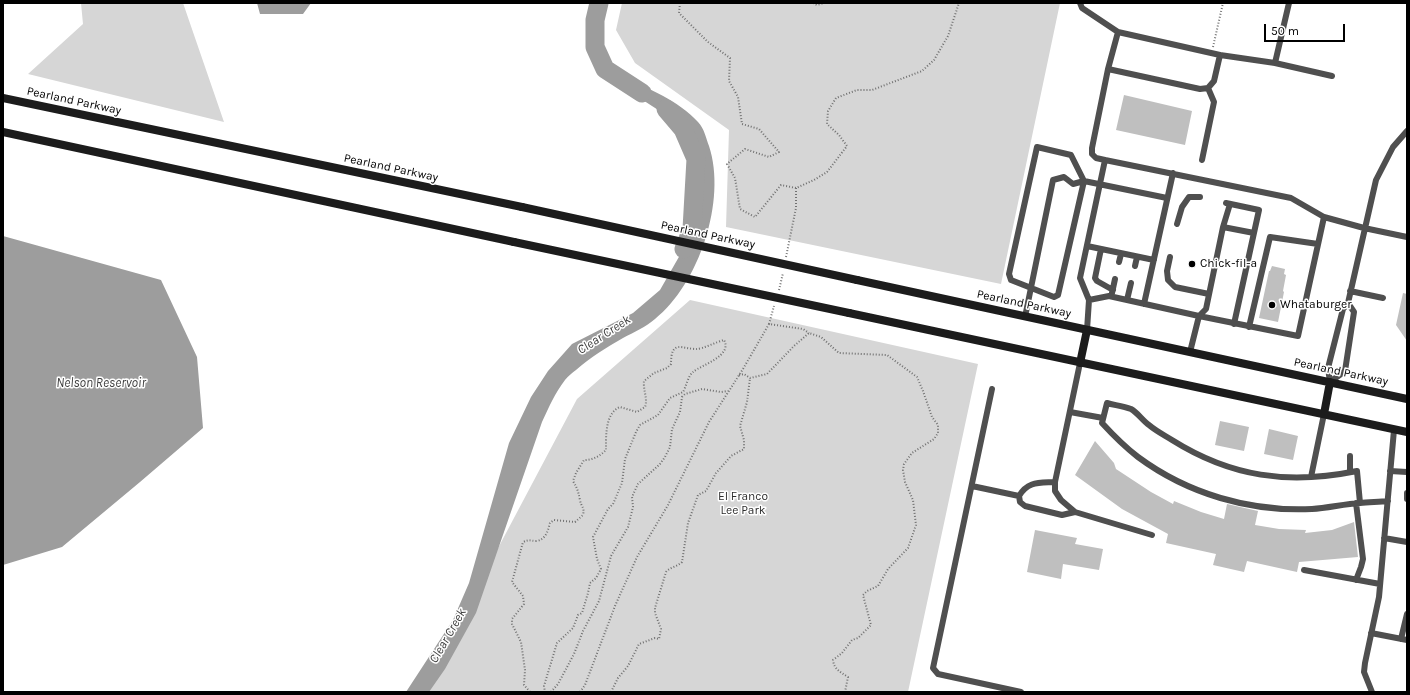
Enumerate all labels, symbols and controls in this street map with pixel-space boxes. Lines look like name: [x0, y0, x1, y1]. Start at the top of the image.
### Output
scale bar: [1266, 16, 1347, 42]
text: 50 m: [1271, 24, 1299, 38]
street label: Pearland Parkway: [25, 84, 123, 118]
street label: Pearland Parkway: [342, 151, 440, 185]
street label: Pearland Parkway: [659, 218, 757, 252]
place label: Chick-fil-a: [1200, 257, 1257, 271]
marker: Chick-fil-a: [1187, 259, 1197, 269]
street label: Pearland Parkway: [975, 287, 1073, 321]
place label: Whataburger: [1280, 298, 1351, 312]
marker: Whataburger: [1267, 300, 1277, 310]
water label: Clear Creek: [574, 312, 634, 358]
street label: Pearland Parkway: [1292, 355, 1390, 389]
water label: Nelson Reservoir: [56, 375, 146, 391]
park label: El Franco Lee Park: [718, 490, 768, 518]
water label: Clear Creek: [426, 606, 470, 666]

